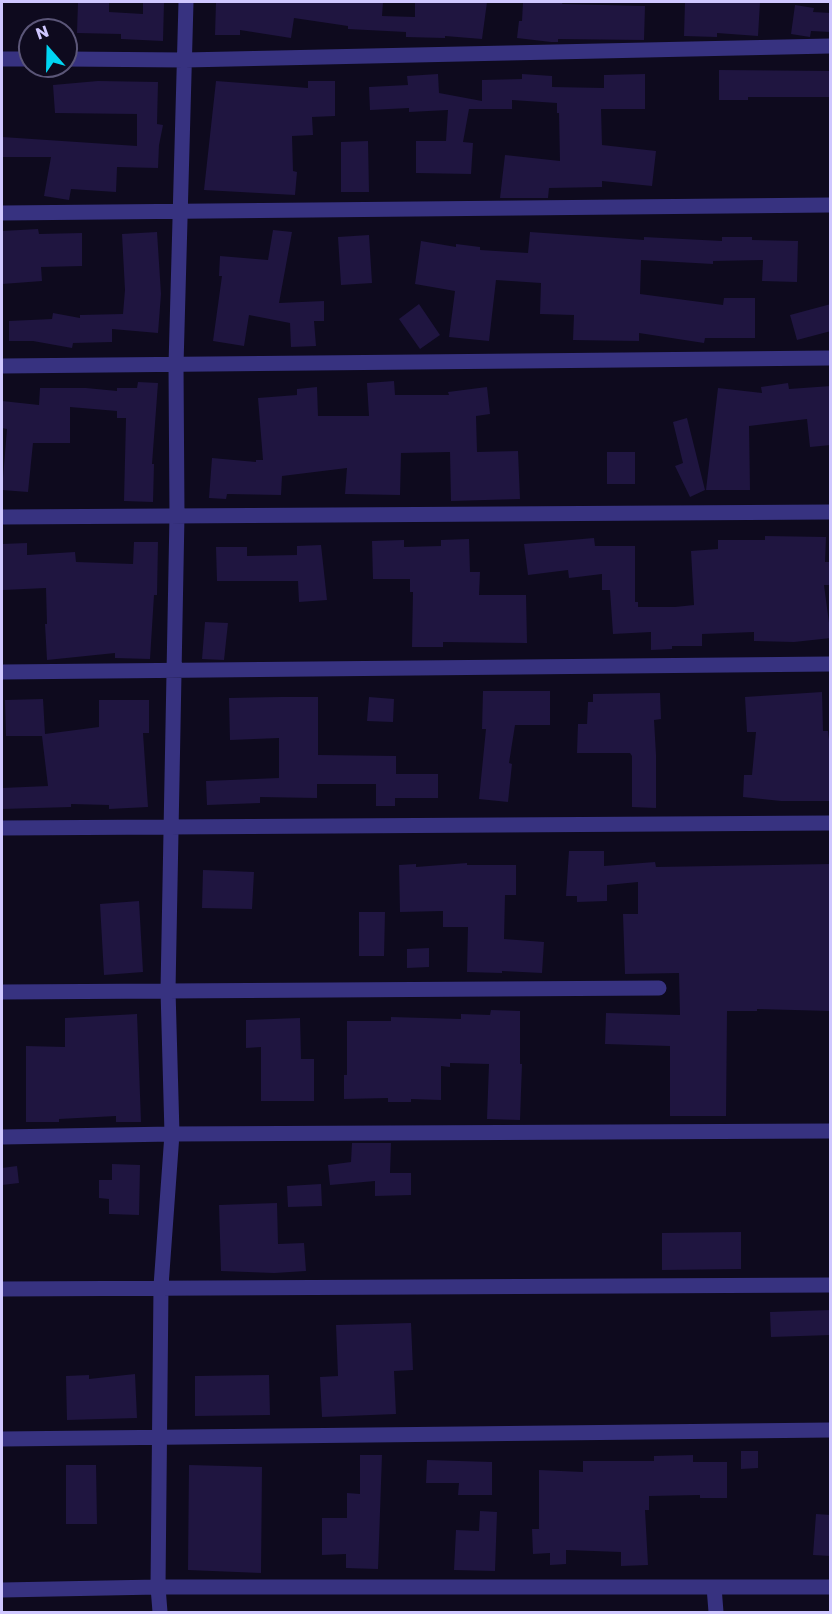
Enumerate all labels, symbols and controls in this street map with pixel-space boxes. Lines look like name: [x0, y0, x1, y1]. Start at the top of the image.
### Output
north arrow: [18, 18, 78, 78]
text: N: [33, 20, 52, 45]

